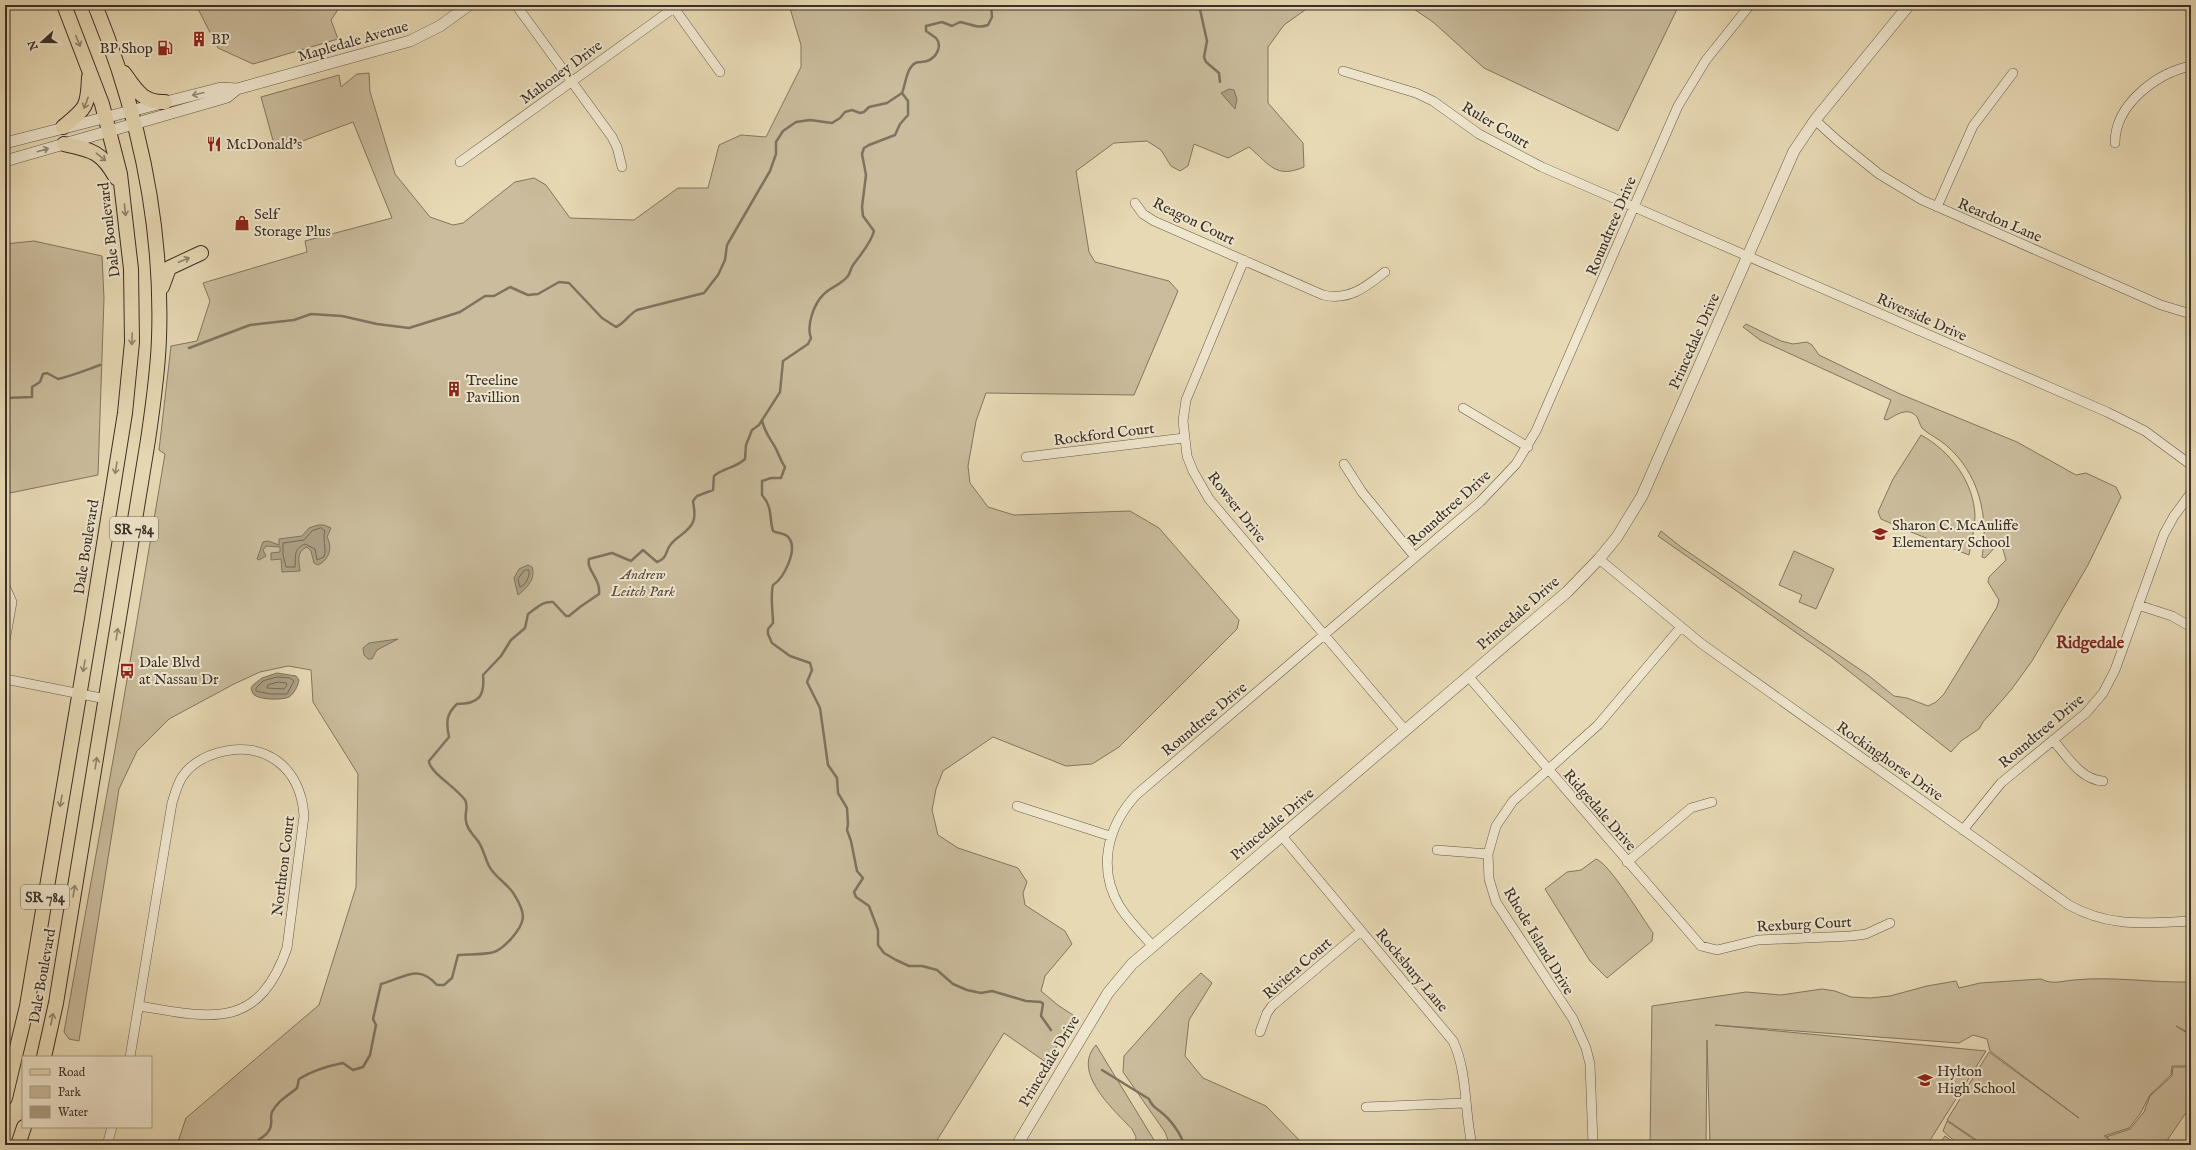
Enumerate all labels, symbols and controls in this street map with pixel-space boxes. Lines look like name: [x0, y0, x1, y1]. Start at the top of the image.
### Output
street label: Mapledale Avenue: [296, 17, 411, 66]
north arrow: [22, 22, 62, 62]
building icon: BP: [190, 30, 208, 48]
place label: BP: [211, 30, 230, 49]
one-way arrow: [75, 35, 83, 47]
street label: Mahoney Drive: [516, 36, 606, 109]
text: N: [25, 38, 42, 53]
place label: BP Shop: [99, 39, 153, 58]
fuel station icon: BP Shop: [156, 39, 174, 57]
one-way arrow: [192, 90, 205, 98]
one-way arrow: [81, 96, 89, 108]
street label: Ruler Court: [1458, 98, 1533, 153]
restaurant icon: McDonald's: [205, 135, 223, 153]
place label: McDonald's: [226, 135, 302, 154]
one-way arrow: [36, 146, 49, 154]
one-way arrow: [95, 152, 106, 161]
street label: Roundtree Drive: [1582, 174, 1641, 279]
street label: Dale Boulevard: [94, 180, 125, 279]
street label: Reagon Court: [1149, 193, 1238, 250]
street label: Reardon Lane: [1955, 194, 2045, 247]
one-way arrow: [121, 203, 129, 216]
place label: Self Storage Plus: [254, 205, 331, 241]
shop icon: Self Storage Plus: [233, 214, 251, 232]
one-way arrow: [178, 256, 190, 264]
street label: Riverside Drive: [1874, 289, 1970, 346]
street label: Princedale Drive: [1665, 290, 1724, 392]
one-way arrow: [128, 332, 135, 345]
place label: Treeline Pavillion: [466, 371, 520, 407]
building icon: Treeline Pavillion: [445, 380, 463, 398]
street label: Rockford Court: [1053, 419, 1155, 450]
one-way arrow: [112, 461, 120, 474]
street label: Roundtree Drive: [1404, 466, 1495, 551]
street label: Rowser Drive: [1203, 468, 1270, 547]
street label: Dale Boulevard: [70, 497, 104, 596]
place label: Sharon C. McAuliffe Elementary School: [1892, 516, 2018, 552]
road number: SR 784: [110, 517, 158, 541]
school or university icon: Sharon C. McAuliffe Elementary School: [1871, 525, 1889, 543]
park label: Andrew Leitch Park: [610, 565, 675, 601]
street label: Princedale Drive: [1473, 572, 1564, 654]
one-way arrow: [113, 628, 121, 641]
district label: Ridgedale: [2056, 634, 2125, 654]
place label: Dale Blvd at Nassau Dr: [139, 653, 219, 689]
one-way arrow: [80, 659, 88, 672]
bus stop icon: Dale Blvd at Nassau Dr: [118, 662, 136, 680]
street label: Roundtree Drive: [1158, 678, 1251, 761]
street label: Roundtree Drive: [1995, 690, 2088, 773]
street label: Rockinghorse Drive: [1833, 718, 1947, 805]
one-way arrow: [92, 756, 100, 769]
street label: Ridgedale Drive: [1559, 766, 1640, 855]
street label: Princedale Drive: [1227, 784, 1318, 865]
one-way arrow: [57, 794, 65, 807]
street label: Northton Court: [268, 815, 299, 917]
street label: Rhode Island Drive: [1499, 884, 1578, 999]
road number: SR 784: [21, 885, 69, 909]
one-way arrow: [70, 885, 78, 898]
street label: Rexburg Court: [1756, 913, 1852, 936]
street label: Rocksbury Lane: [1371, 925, 1452, 1016]
street label: Dale Boulevard: [25, 926, 60, 1025]
street label: Riviera Court: [1259, 933, 1336, 1003]
street label: Princedale Drive: [1015, 1012, 1084, 1110]
one-way arrow: [49, 1013, 57, 1026]
legend: [22, 1056, 152, 1128]
place label: Hylton High School: [1937, 1062, 2016, 1098]
text: Road: [58, 1065, 86, 1080]
school or university icon: Hylton High School: [1916, 1071, 1934, 1089]
text: Park: [58, 1085, 81, 1100]
text: Water: [58, 1105, 89, 1120]

